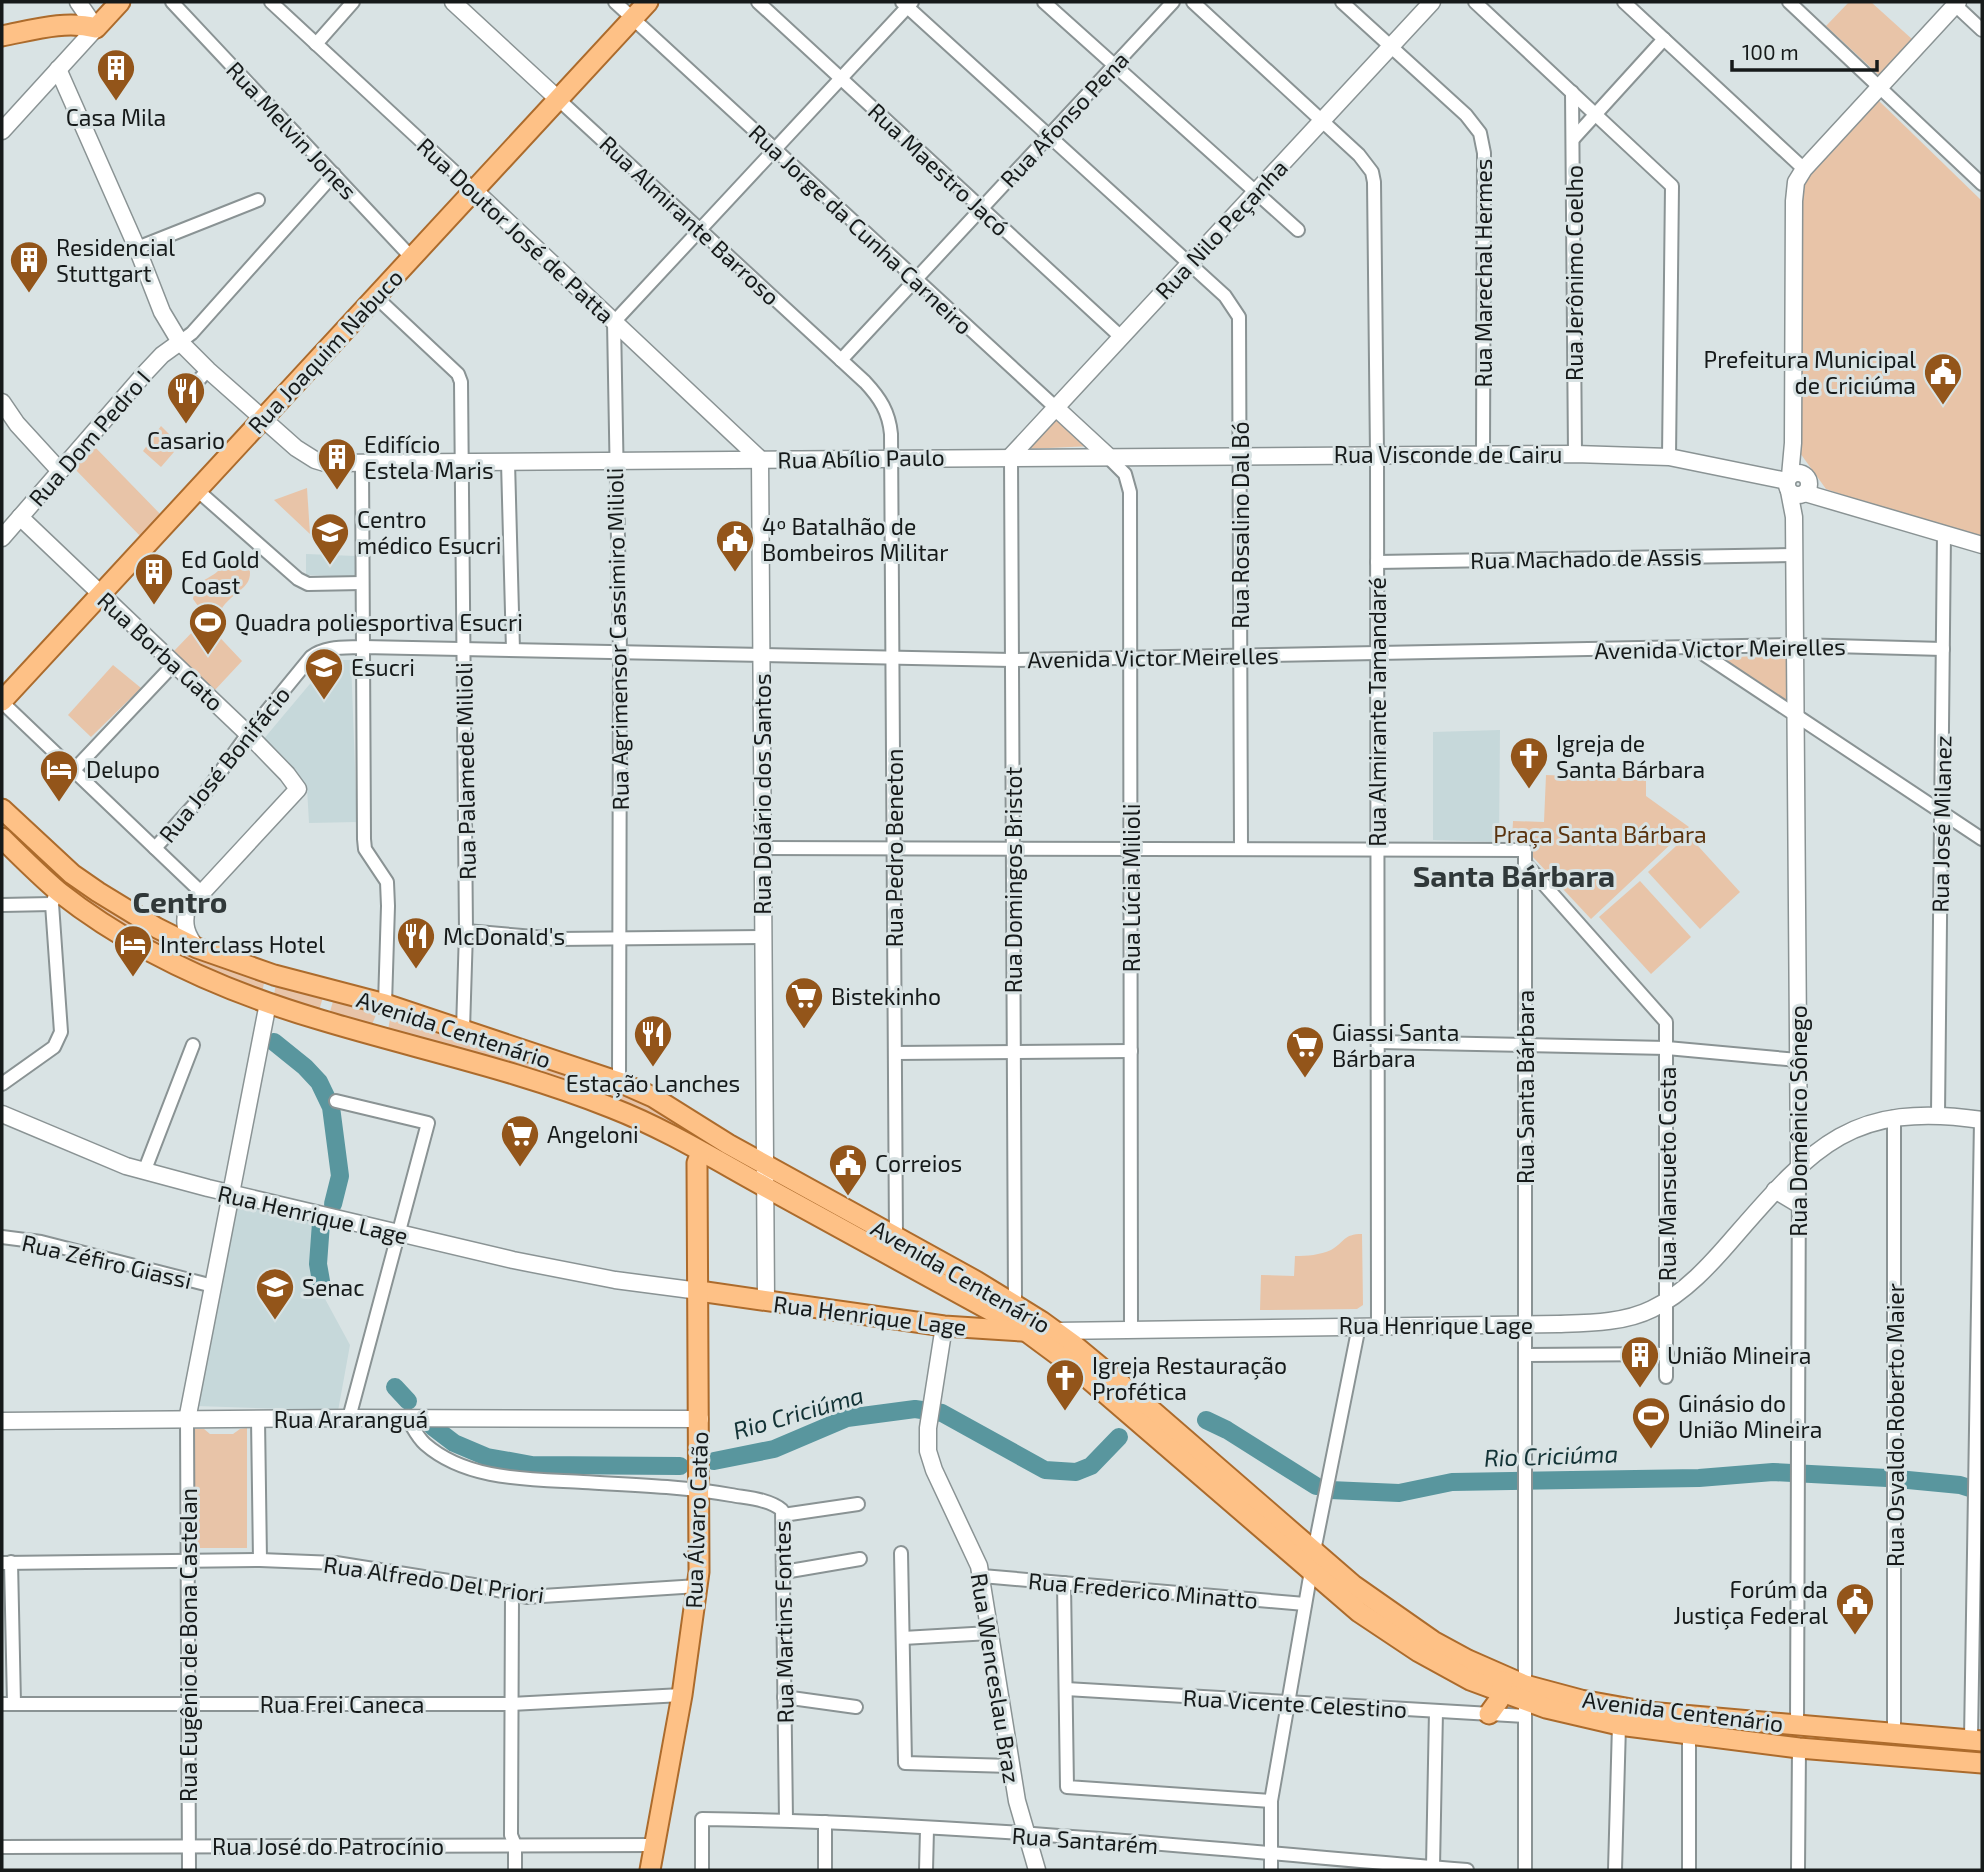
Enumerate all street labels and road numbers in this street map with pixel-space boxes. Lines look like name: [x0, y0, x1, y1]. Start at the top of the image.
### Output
street label: Rua Afonso Pena: [994, 45, 1134, 193]
street label: Rua Melvin Jones: [221, 55, 363, 205]
street label: Rua Maestro Jacó: [863, 97, 1015, 241]
street label: Rua Jorge da Cunha Carneiro: [744, 118, 978, 340]
street label: Rua Almirante Barroso: [594, 129, 786, 311]
street label: Rua Doutor José de Patta: [412, 132, 620, 328]
street label: Rua Nilo Peçanha: [1149, 153, 1294, 305]
street label: Rua Marechal Hermes: [1469, 159, 1497, 387]
street label: Rua Jerônimo Coelho: [1560, 165, 1588, 381]
street label: Rua Joaquim Nabuco: [242, 263, 408, 439]
street label: Rua Dom Pedro I: [22, 364, 156, 512]
street label: Rua Rosalino Dal Bó: [1226, 421, 1254, 629]
street label: Rua Visconde de Cairu: [1334, 440, 1562, 468]
street label: Rua Abílio Paulo: [777, 443, 945, 473]
street label: Rua Agrimensor Cassimiro Milioli: [600, 467, 634, 811]
street label: Rua Machado de Assis: [1470, 542, 1702, 574]
street label: Rua Almirante Tamandaré: [1363, 577, 1391, 847]
street label: Rua Borba Gato: [92, 586, 230, 716]
street label: Avenida Victor Meirelles: [1594, 632, 1846, 664]
street label: Avenida Victor Meirelles: [1027, 641, 1279, 673]
street label: Rua Palamede Milioli: [449, 662, 481, 880]
street label: Rua Dolário dos Santos: [748, 673, 776, 915]
street label: Rua José Bonifácio: [153, 680, 295, 848]
street label: Rua José Milanez: [1925, 735, 1957, 913]
street label: Rua Pedro Beneton: [880, 749, 908, 947]
street label: Rua Domingos Bristot: [999, 766, 1027, 993]
street label: Rua Lúcia Milioli: [1117, 804, 1145, 972]
street label: Avenida Centenário: [354, 984, 554, 1074]
street label: Rua Santa Bárbara: [1511, 990, 1539, 1184]
street label: Rua Domênico Sônego: [1784, 1005, 1812, 1237]
street label: Rua Mansueto Costa: [1653, 1067, 1681, 1281]
street label: Rua Henrique Lage: [215, 1179, 411, 1249]
street label: Avenida Centenário: [866, 1213, 1056, 1339]
street label: Rua Zéfiro Giassi: [19, 1228, 195, 1294]
street label: Rua Osvaldo Roberto Maier: [1881, 1283, 1909, 1567]
street label: Rua Henrique Lage: [772, 1289, 968, 1341]
street label: Rua Henrique Lage: [1339, 1311, 1533, 1339]
street label: Rua Araranguá: [274, 1405, 428, 1433]
street label: Rua Álvaro Catão: [679, 1431, 713, 1609]
street label: Rua Eugênio de Bona Castelan: [174, 1488, 202, 1802]
street label: Rua Martins Fontes: [767, 1520, 799, 1724]
street label: Rua Alfredo Del Priori: [322, 1550, 546, 1608]
street label: Rua Frederico Minatto: [1027, 1566, 1259, 1614]
street label: Rua Wenceslau Braz: [966, 1571, 1026, 1785]
street label: Rua Vicente Celestino: [1182, 1683, 1408, 1723]
street label: Avenida Centenário: [1581, 1685, 1785, 1737]
street label: Rua Frei Caneca: [260, 1690, 424, 1718]
street label: Rua Santarém: [1011, 1821, 1159, 1859]
street label: Rua José do Patrocínio: [212, 1832, 444, 1860]

